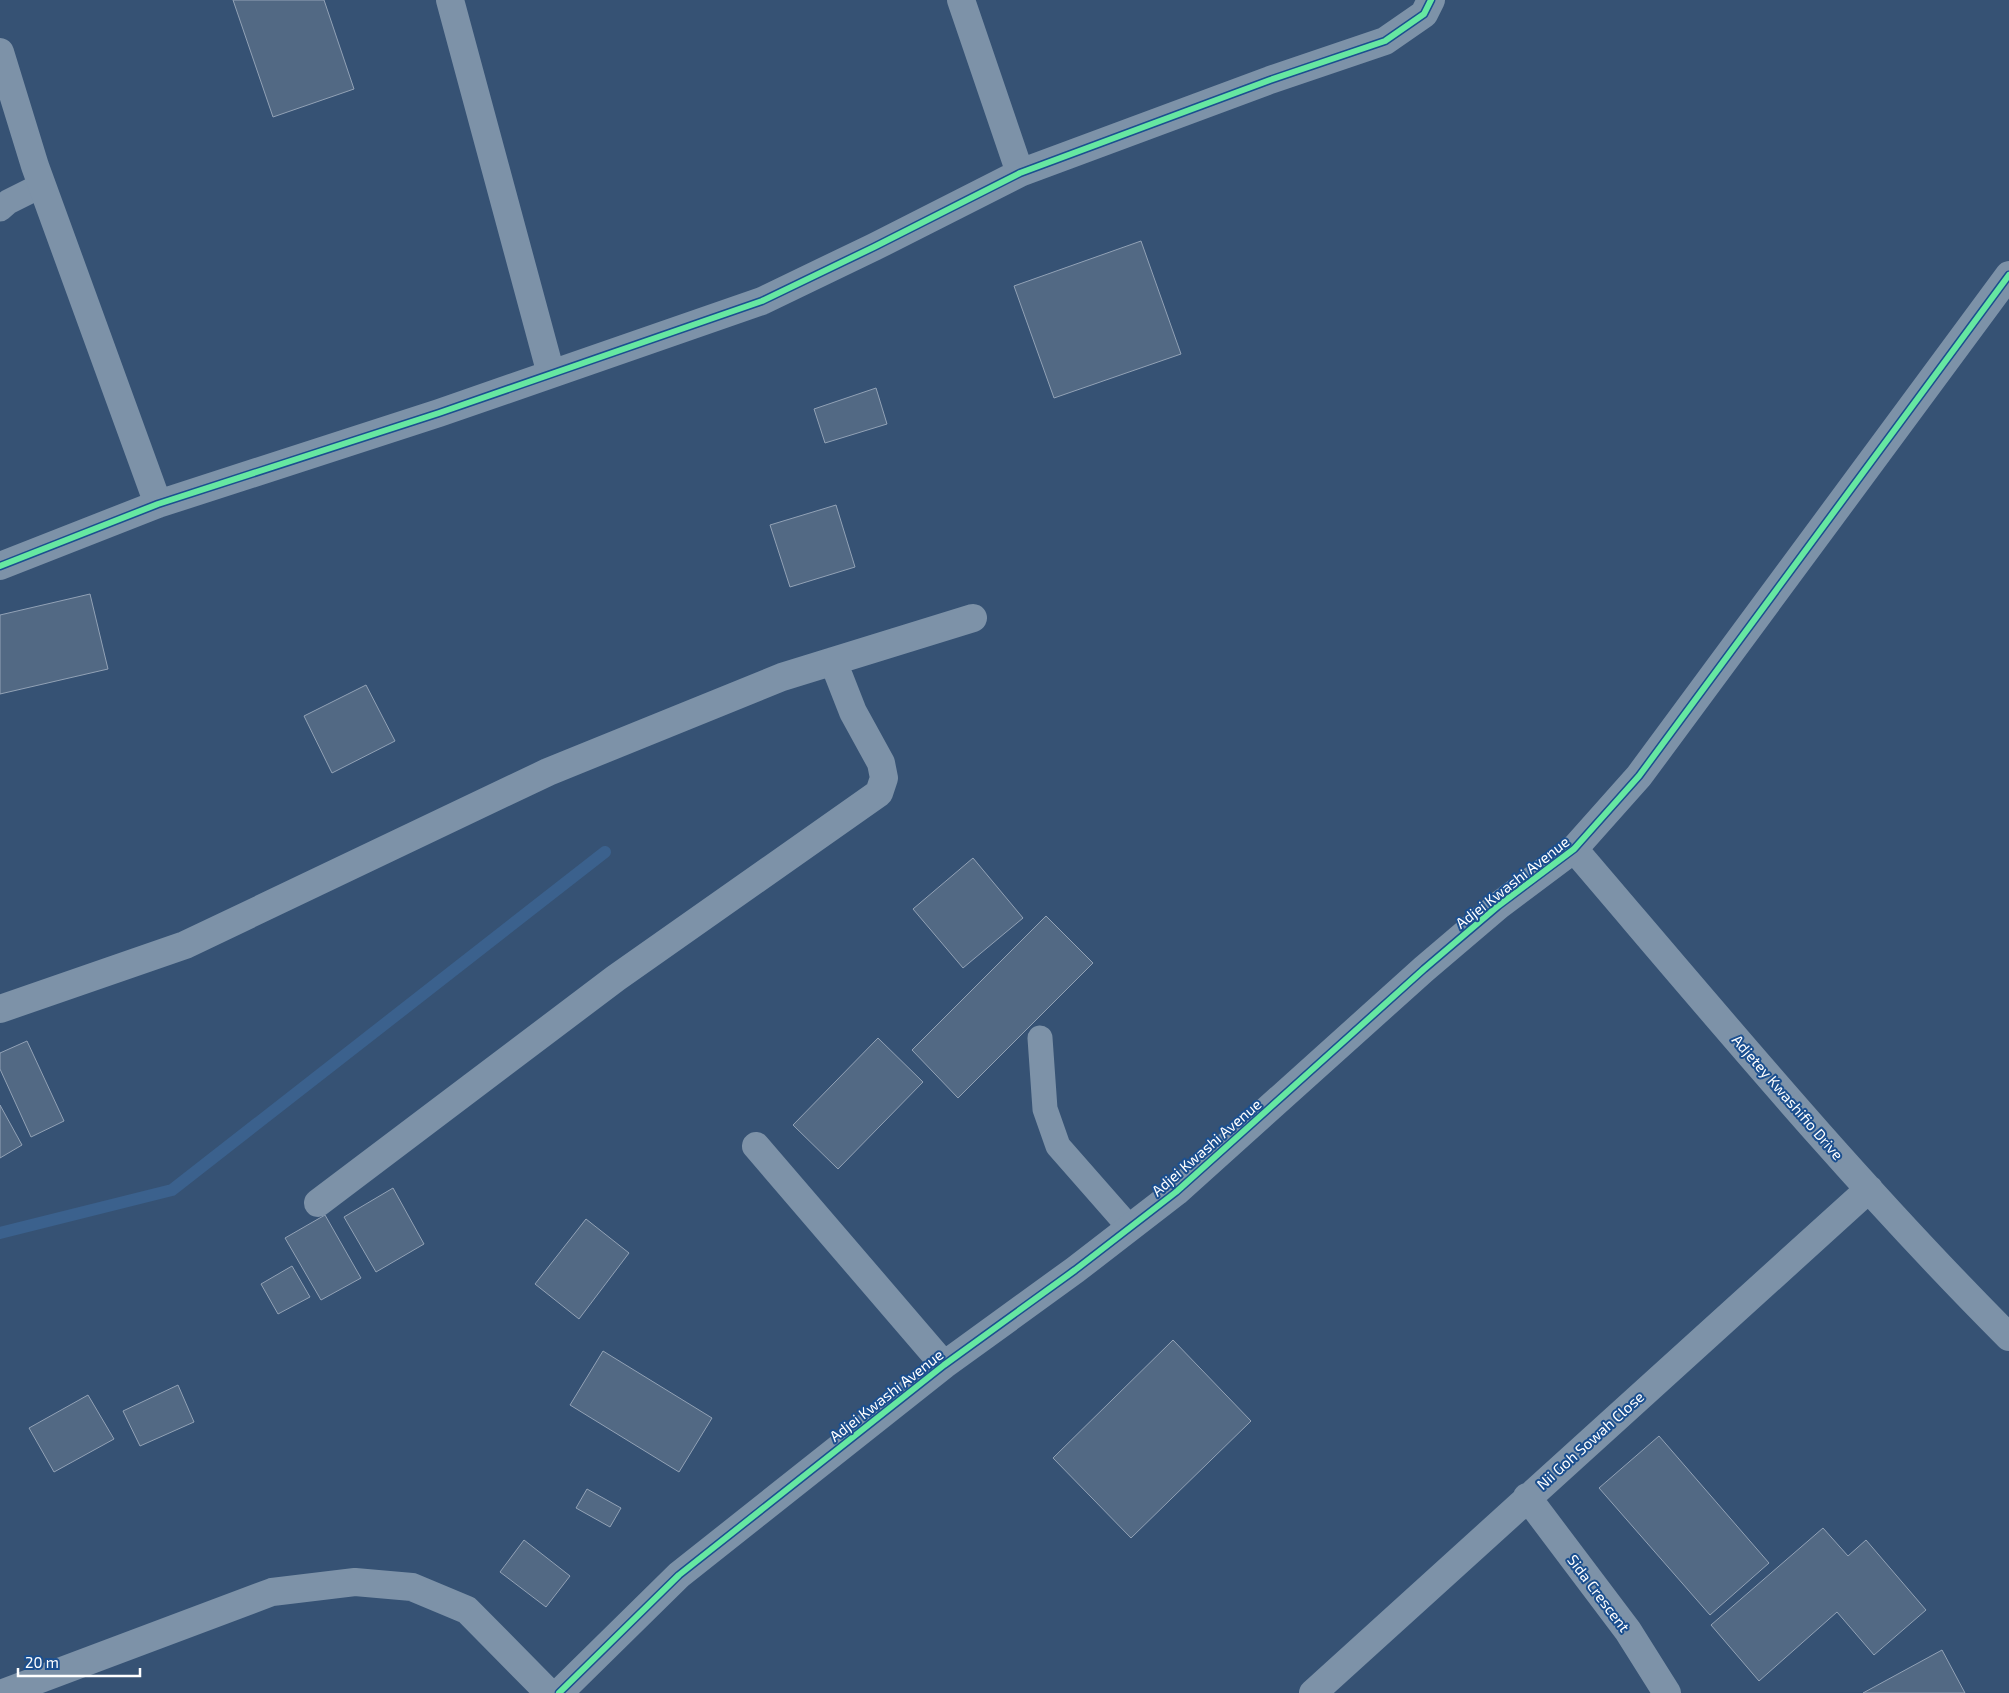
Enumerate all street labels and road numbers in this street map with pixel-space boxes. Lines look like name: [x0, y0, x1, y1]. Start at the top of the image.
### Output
street label: Adjei Kwashi Avenue: [1452, 832, 1573, 933]
street label: Adjetey Kwashifio Drive: [1728, 1031, 1847, 1164]
street label: Adjei Kwashi Avenue: [1148, 1095, 1265, 1200]
street label: Adjei Kwashi Avenue: [826, 1345, 947, 1446]
street label: Nii Goh Sowah Close: [1533, 1387, 1647, 1493]
street label: Sida Crescent: [1564, 1551, 1634, 1635]

